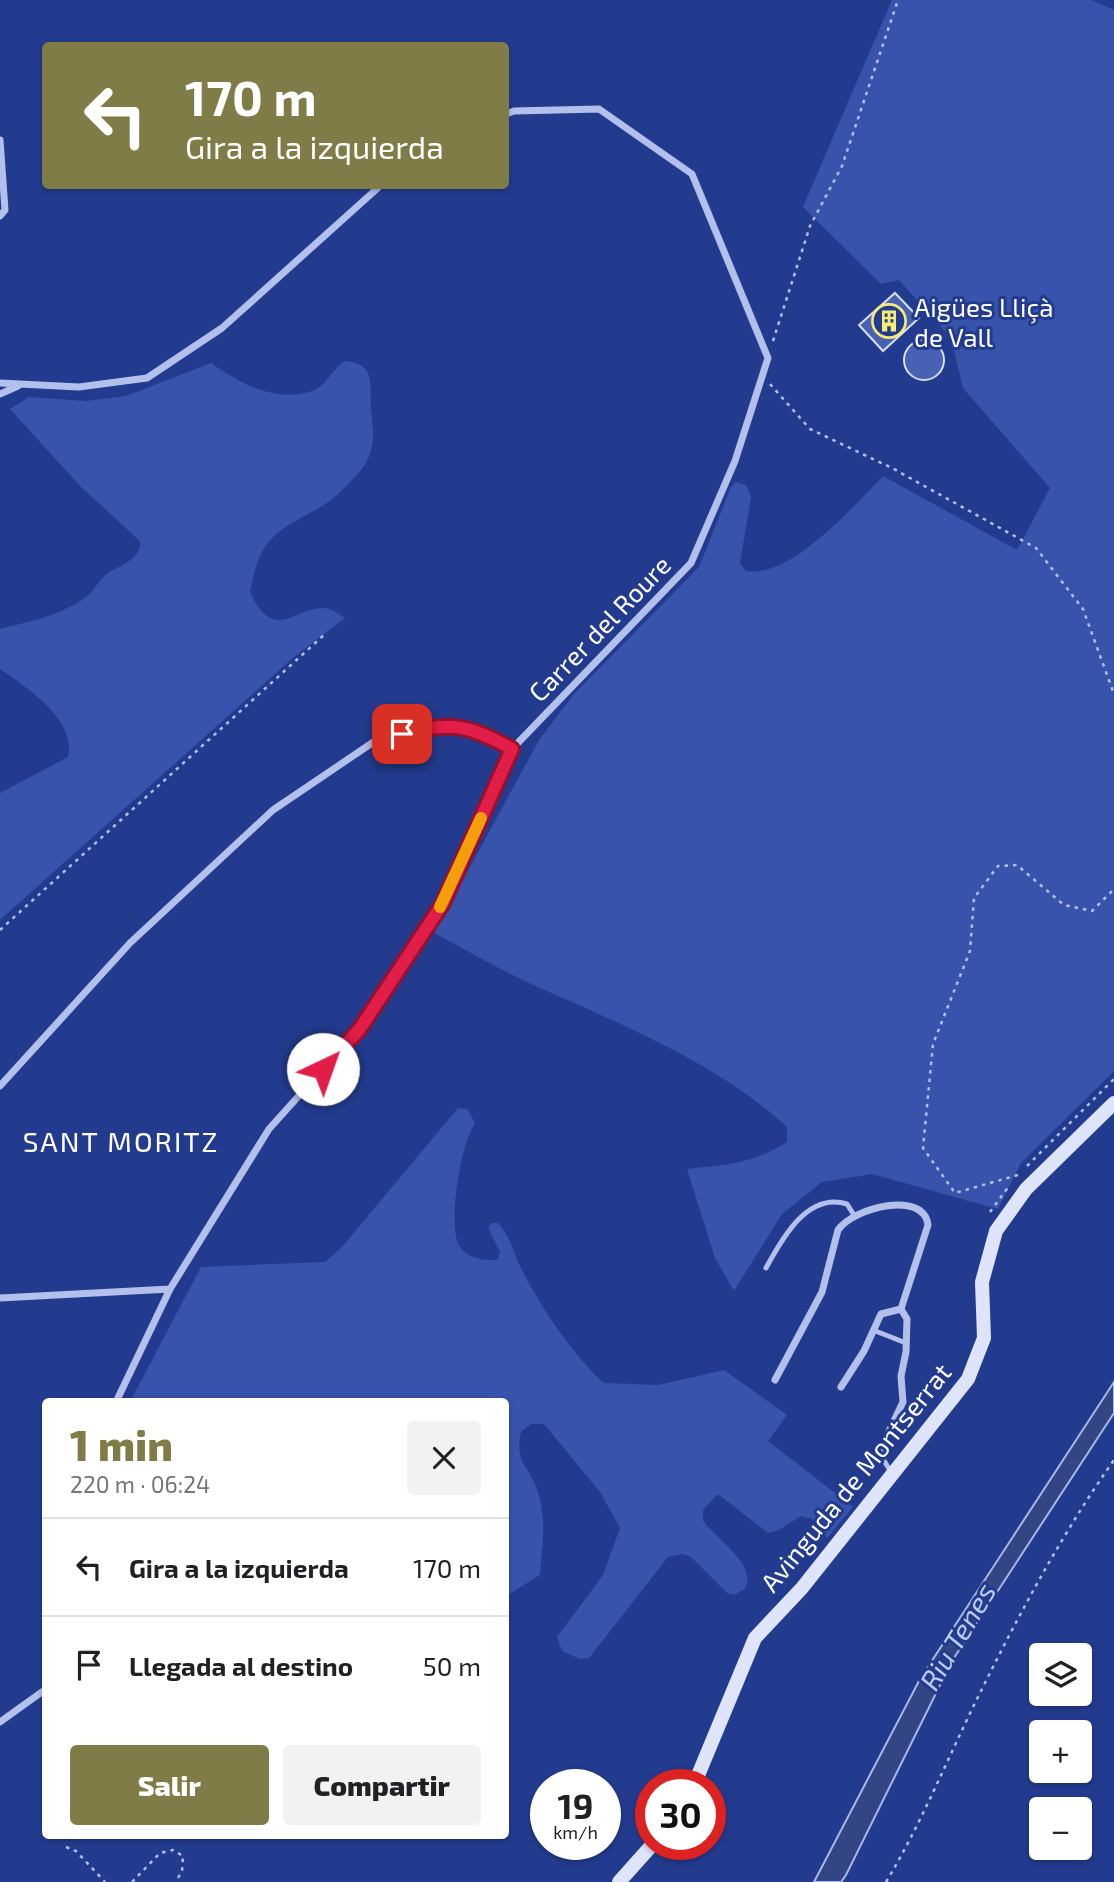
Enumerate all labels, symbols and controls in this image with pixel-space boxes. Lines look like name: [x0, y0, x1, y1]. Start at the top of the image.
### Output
text: 170 m: [185, 67, 317, 126]
icon: left: [70, 70, 161, 161]
text: Gira a la izquierda: [185, 127, 444, 165]
place label: Aigües Lliçà de Vall: [914, 291, 1053, 352]
building icon: Aigües Lliçà de Vall: [870, 302, 908, 340]
street label: Carrer del Roure: [522, 549, 676, 707]
pin: [372, 704, 432, 764]
icon: arrive: [383, 715, 421, 753]
position arrow: [286, 1032, 360, 1106]
district label: SANT MORITZ: [23, 1124, 219, 1158]
street label: Avinguda de Montserrat: [753, 1357, 957, 1597]
text: 1 min: [70, 1419, 173, 1469]
button: close: [407, 1421, 481, 1495]
text: 220 m · 06:24: [70, 1470, 210, 1498]
icon: left: [70, 1548, 108, 1586]
text: Gira a la izquierda: [129, 1552, 349, 1583]
text: 170 m: [413, 1552, 481, 1583]
water label: Riu Tenes: [912, 1576, 1002, 1696]
map controls: [1029, 1643, 1092, 1860]
button: layers: [1029, 1643, 1092, 1706]
icon: arrive: [70, 1646, 108, 1684]
text: Llegada al destino: [129, 1650, 353, 1681]
text: 50 m: [423, 1650, 481, 1681]
button: +: [1029, 1720, 1092, 1783]
button: Salir: [70, 1745, 269, 1825]
button: Compartir: [283, 1745, 481, 1825]
speed limit sign: 30: [635, 1769, 726, 1860]
text: 19: [558, 1784, 593, 1826]
button: −: [1029, 1797, 1092, 1860]
text: km/h: [553, 1821, 598, 1843]

